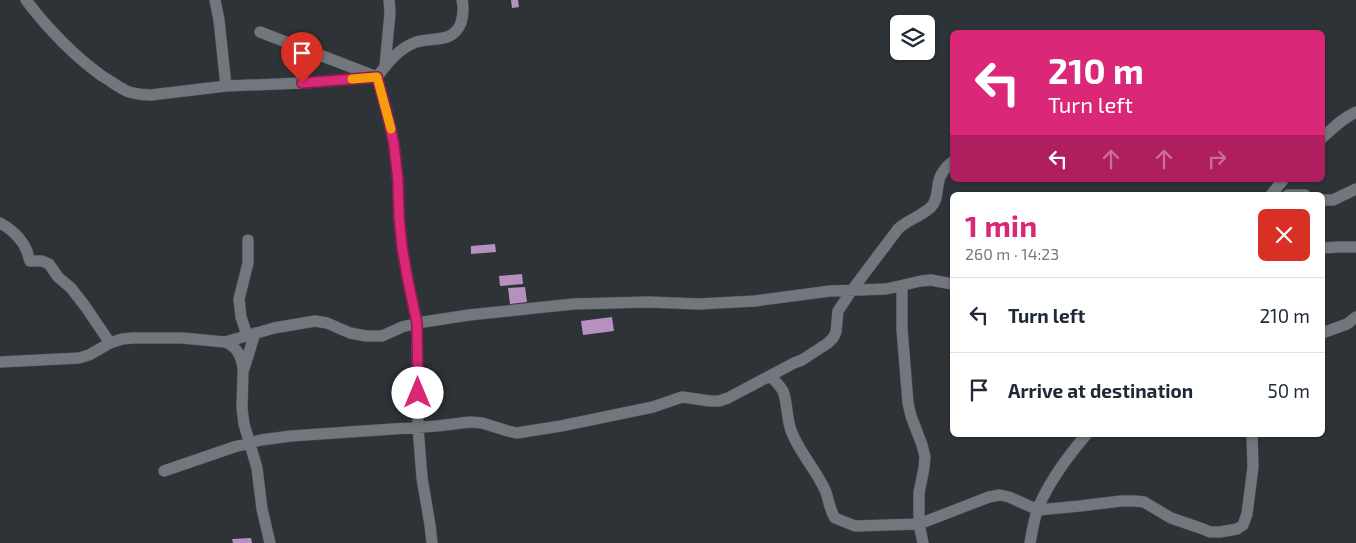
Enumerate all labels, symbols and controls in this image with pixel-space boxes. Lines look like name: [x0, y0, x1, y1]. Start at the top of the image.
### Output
map controls: [890, 15, 935, 60]
button: layers: [890, 15, 935, 60]
pin: [281, 32, 323, 83]
icon: arrive: [288, 39, 316, 67]
text: 210 m: [1048, 49, 1144, 91]
icon: left: [965, 50, 1030, 115]
text: Turn left: [1048, 91, 1133, 117]
icon: left: [1044, 145, 1072, 173]
icon: ahead: [1097, 145, 1125, 173]
icon: ahead: [1150, 145, 1178, 173]
icon: right: [1203, 145, 1231, 173]
text: 1 min: [965, 207, 1037, 243]
button: close: [1258, 209, 1310, 261]
text: 260 m · 14:23: [965, 244, 1059, 263]
icon: left: [965, 301, 993, 329]
text: Turn left: [1008, 304, 1085, 327]
text: 210 m: [1259, 304, 1310, 327]
position arrow: [391, 366, 443, 418]
icon: arrive: [965, 376, 993, 404]
text: Arrive at destination: [1008, 379, 1193, 402]
text: 50 m: [1267, 379, 1310, 402]

